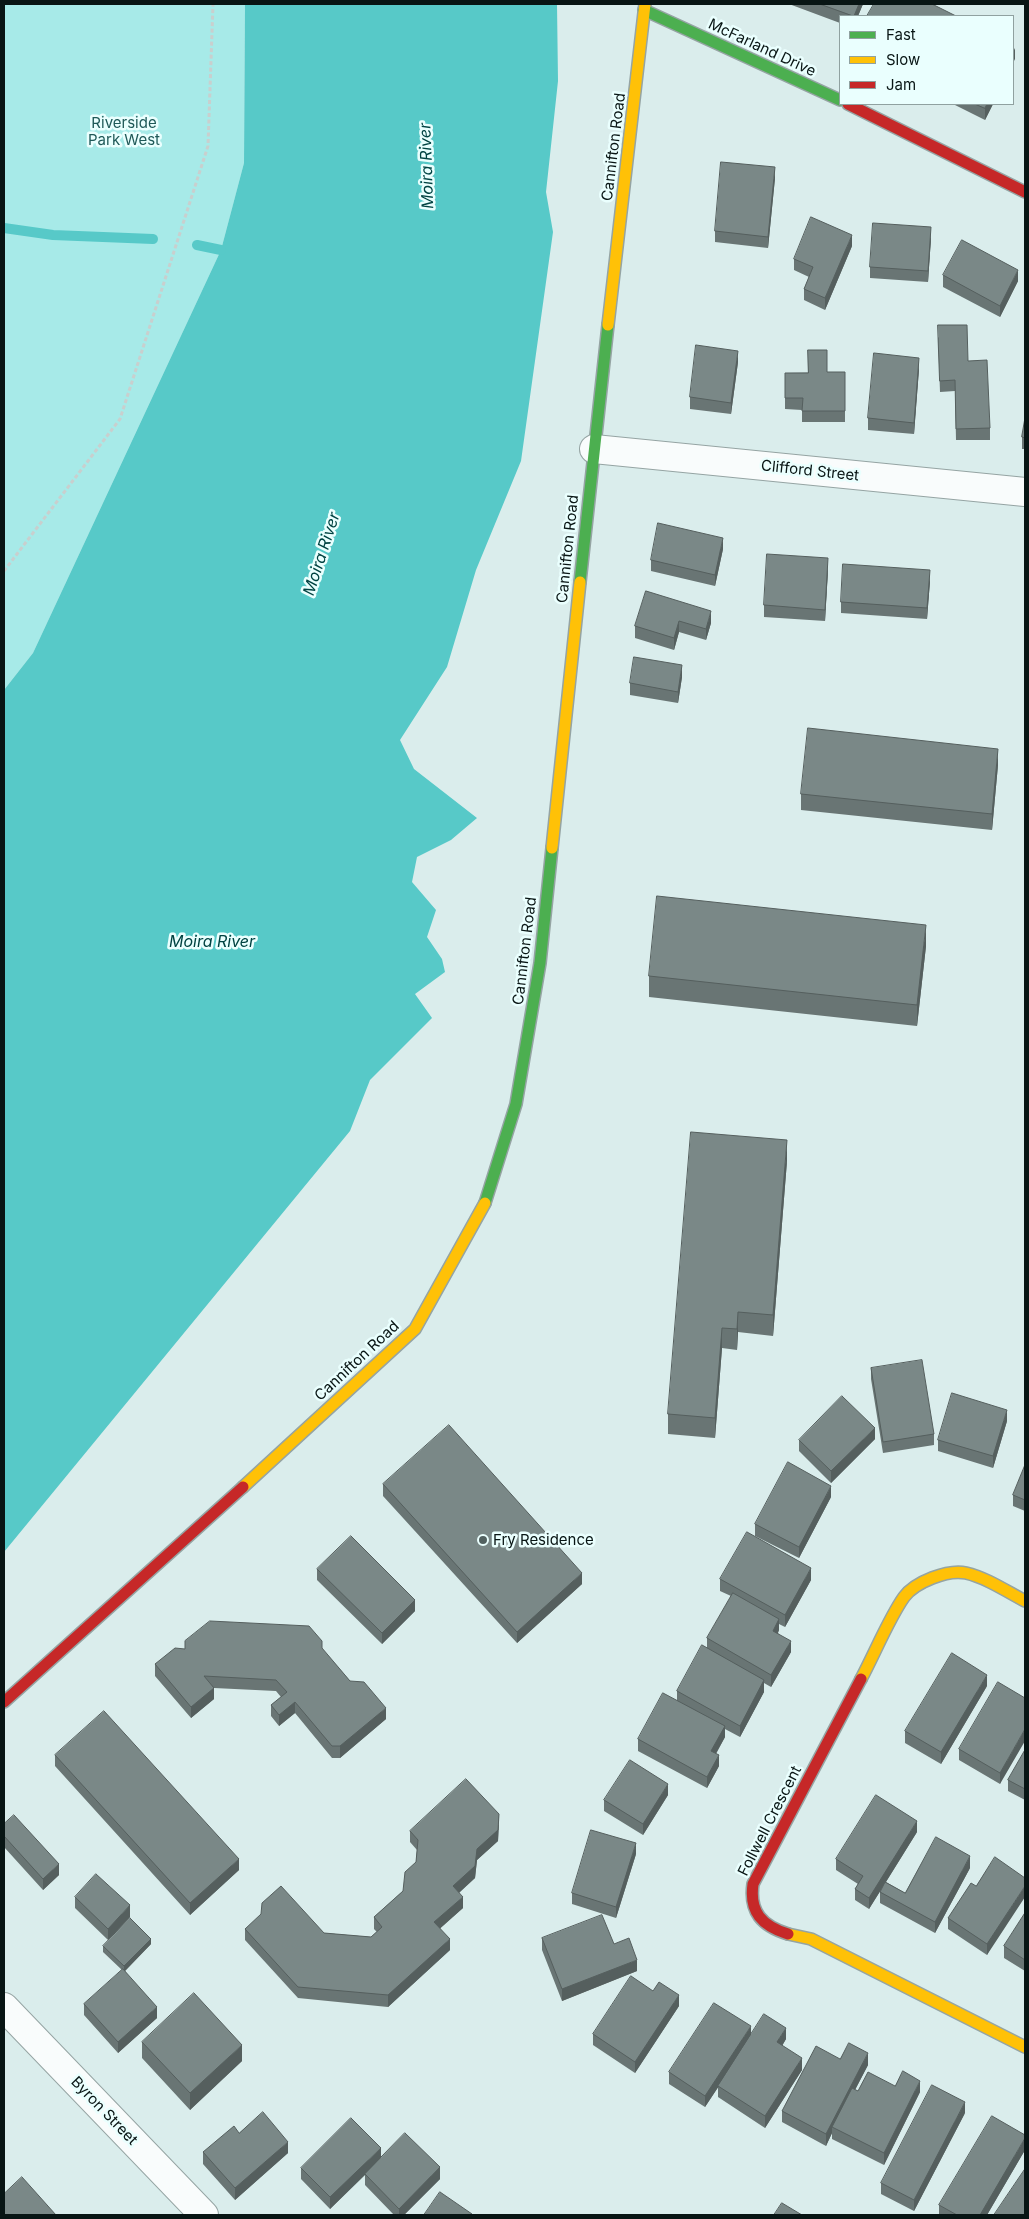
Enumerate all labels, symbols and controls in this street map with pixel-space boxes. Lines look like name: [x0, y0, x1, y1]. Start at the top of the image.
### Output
street label: McFarland Drive: [705, 15, 819, 81]
legend: [839, 15, 1014, 105]
text: Fast: [886, 25, 916, 44]
text: Slow: [886, 50, 920, 69]
text: Jam: [886, 75, 916, 94]
street label: Cannifton Road: [598, 92, 630, 202]
park label: Riverside Park West: [88, 114, 160, 149]
water label: Moira River: [416, 123, 438, 209]
street label: Clifford Street: [760, 457, 860, 485]
street label: Cannifton Road: [553, 494, 583, 604]
water label: Moira River: [300, 510, 344, 598]
street label: Cannifton Road: [509, 896, 541, 1006]
water label: Moira River: [169, 932, 255, 952]
street label: Cannifton Road: [311, 1317, 403, 1405]
place label: Fry Residence: [493, 1531, 594, 1549]
marker: Fry Residence: [477, 1534, 489, 1546]
street label: Follwell Crescent: [735, 1763, 805, 1879]
street label: Byron Street: [67, 2073, 141, 2149]

